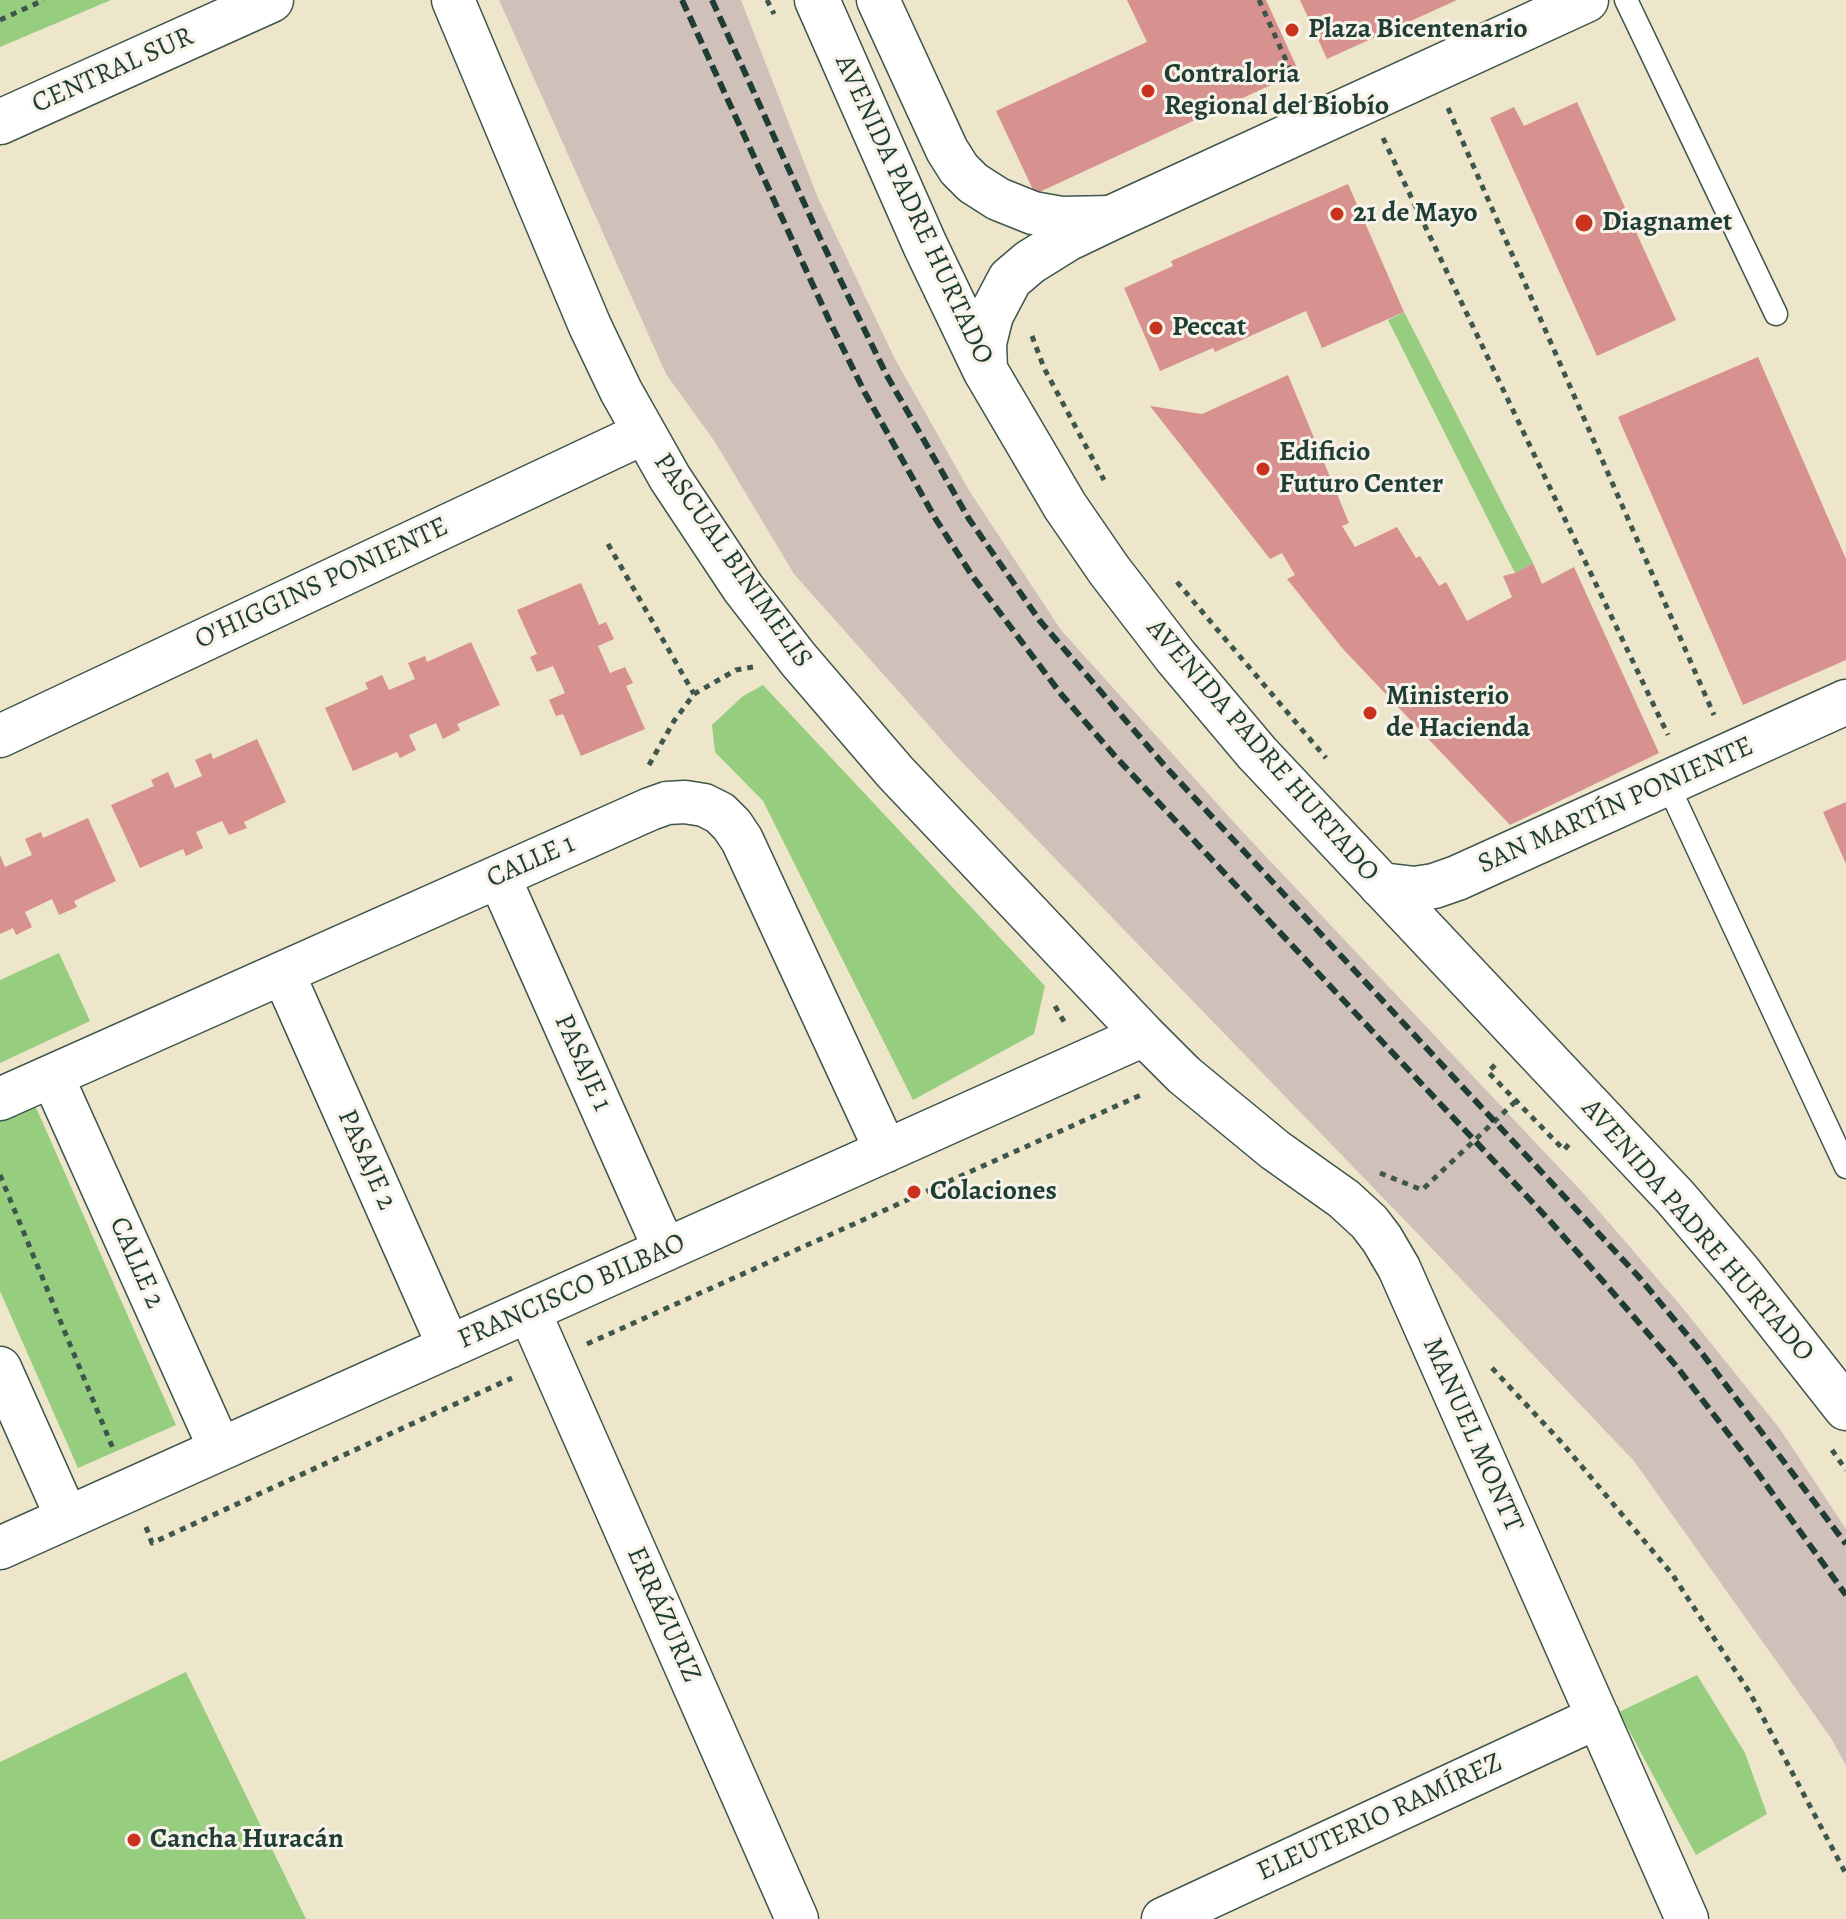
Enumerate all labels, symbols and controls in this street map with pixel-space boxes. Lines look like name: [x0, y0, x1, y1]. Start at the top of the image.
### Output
place label: Plaza Bicentenario: [1308, 13, 1528, 47]
street label: CENTRAL SUR: [27, 20, 199, 122]
marker: Plaza Bicentenario: [1283, 21, 1301, 39]
street label: AVENIDA PADRE HURTADO: [826, 50, 1000, 370]
place label: Contraloria Regional del Biobío: [1164, 58, 1389, 124]
marker: Contraloria Regional del Biobío: [1139, 82, 1157, 100]
place label: 21 de Mayo: [1353, 197, 1478, 231]
marker: 21 de Mayo: [1328, 205, 1346, 223]
place label: Diagnamet: [1602, 206, 1732, 240]
marker: Diagnamet: [1573, 212, 1595, 234]
place label: Peccat: [1172, 311, 1246, 345]
marker: Peccat: [1147, 319, 1165, 337]
place label: Edificio Futuro Center: [1279, 436, 1443, 502]
street label: PASCUAL BINIMELIS: [645, 447, 819, 675]
marker: Edificio Futuro Center: [1254, 460, 1272, 478]
street label: O'HIGGINS PONIENTE: [190, 511, 454, 657]
street label: AVENIDA PADRE HURTADO: [1139, 613, 1385, 889]
place label: Ministerio de Hacienda: [1386, 680, 1530, 746]
marker: Ministerio de Hacienda: [1361, 704, 1379, 722]
street label: SAN MARTÍN PONIENTE: [1473, 730, 1759, 882]
street label: CALLE 1: [482, 828, 580, 896]
street label: PASAJE 1: [546, 1009, 618, 1117]
street label: AVENIDA PADRE HURTADO: [1574, 1093, 1820, 1369]
street label: PASAJE 2: [329, 1105, 403, 1215]
place label: Colaciones: [930, 1175, 1057, 1209]
marker: Colaciones: [905, 1183, 923, 1201]
street label: CALLE 2: [101, 1212, 171, 1314]
street label: FRANCISCO BILBAO: [453, 1227, 691, 1357]
street label: MANUEL MONTT: [1414, 1333, 1530, 1537]
street label: ERRÁZURIZ: [618, 1542, 708, 1688]
street label: ELEUTERIO RAMÍREZ: [1252, 1746, 1508, 1890]
place label: Cancha Huracán: [150, 1823, 344, 1857]
marker: Cancha Huracán: [125, 1831, 143, 1849]

